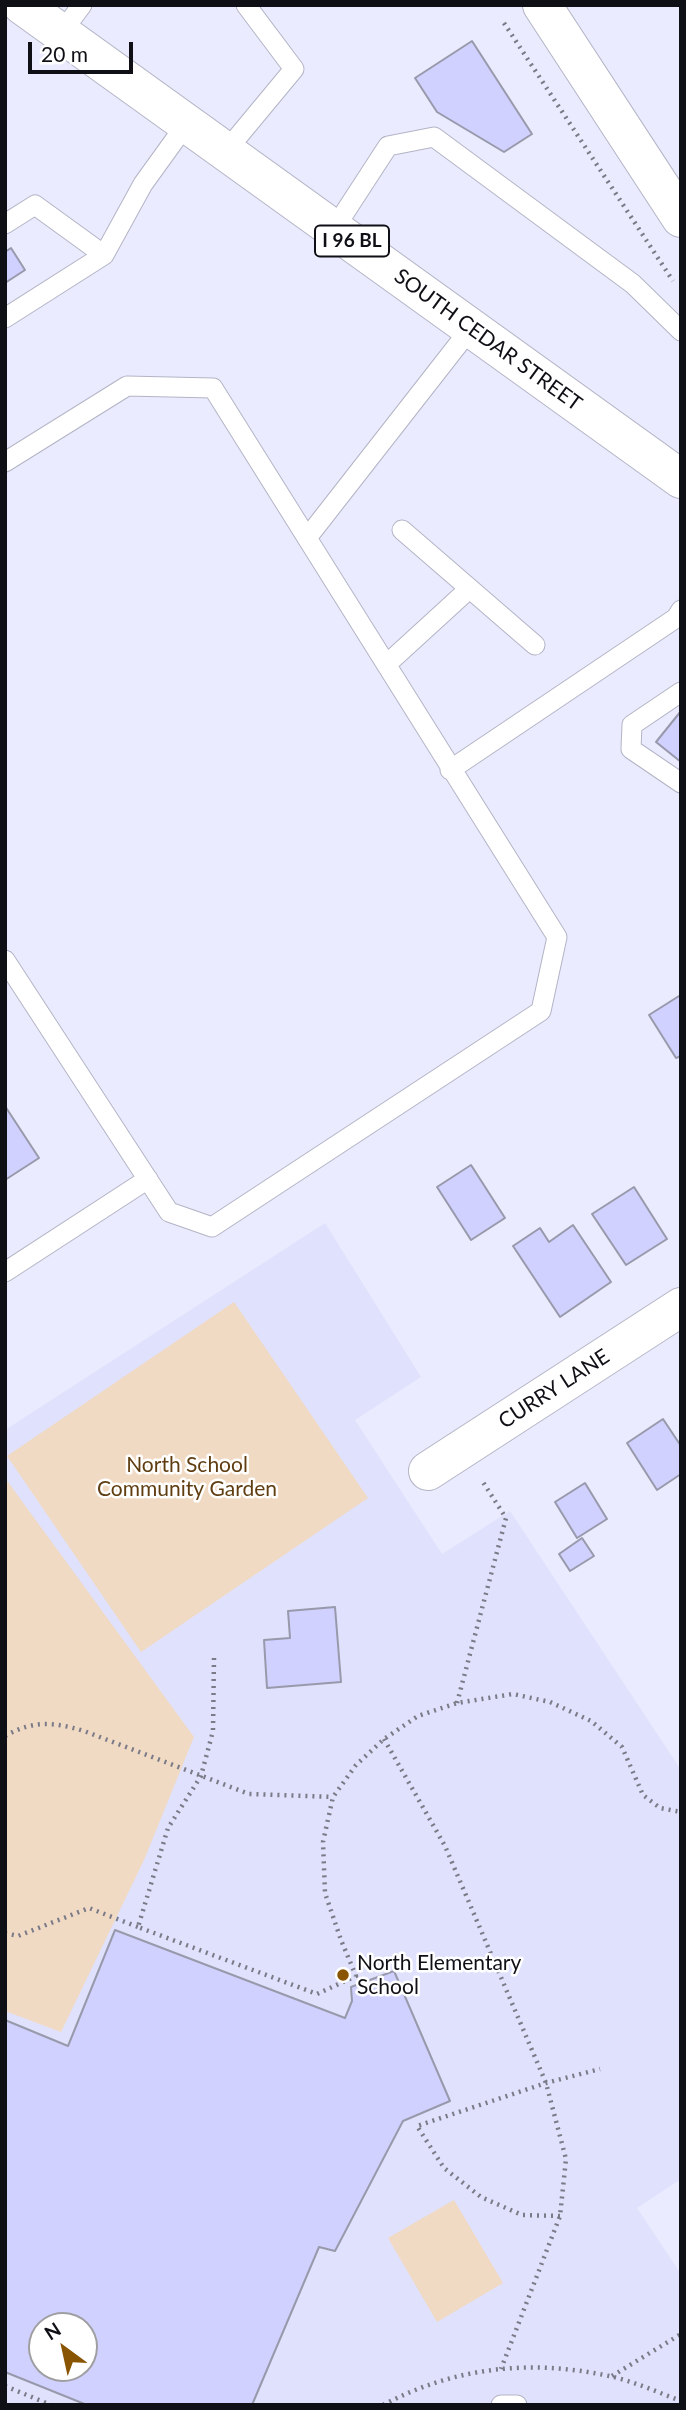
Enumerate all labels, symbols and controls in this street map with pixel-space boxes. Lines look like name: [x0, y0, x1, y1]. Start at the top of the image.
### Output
scale bar: [32, 28, 136, 72]
text: 20 m: [41, 41, 88, 66]
road number: I 96 BL: [315, 226, 389, 256]
street label: SOUTH CEDAR STREET: [389, 264, 587, 416]
street label: CURRY LANE: [494, 1344, 614, 1434]
park label: North School Community Garden: [97, 1452, 277, 1502]
place label: North Elementary School: [357, 1950, 521, 2000]
marker: North Elementary School: [335, 1967, 351, 1983]
north arrow: [28, 2312, 98, 2382]
text: N: [40, 2317, 65, 2344]

